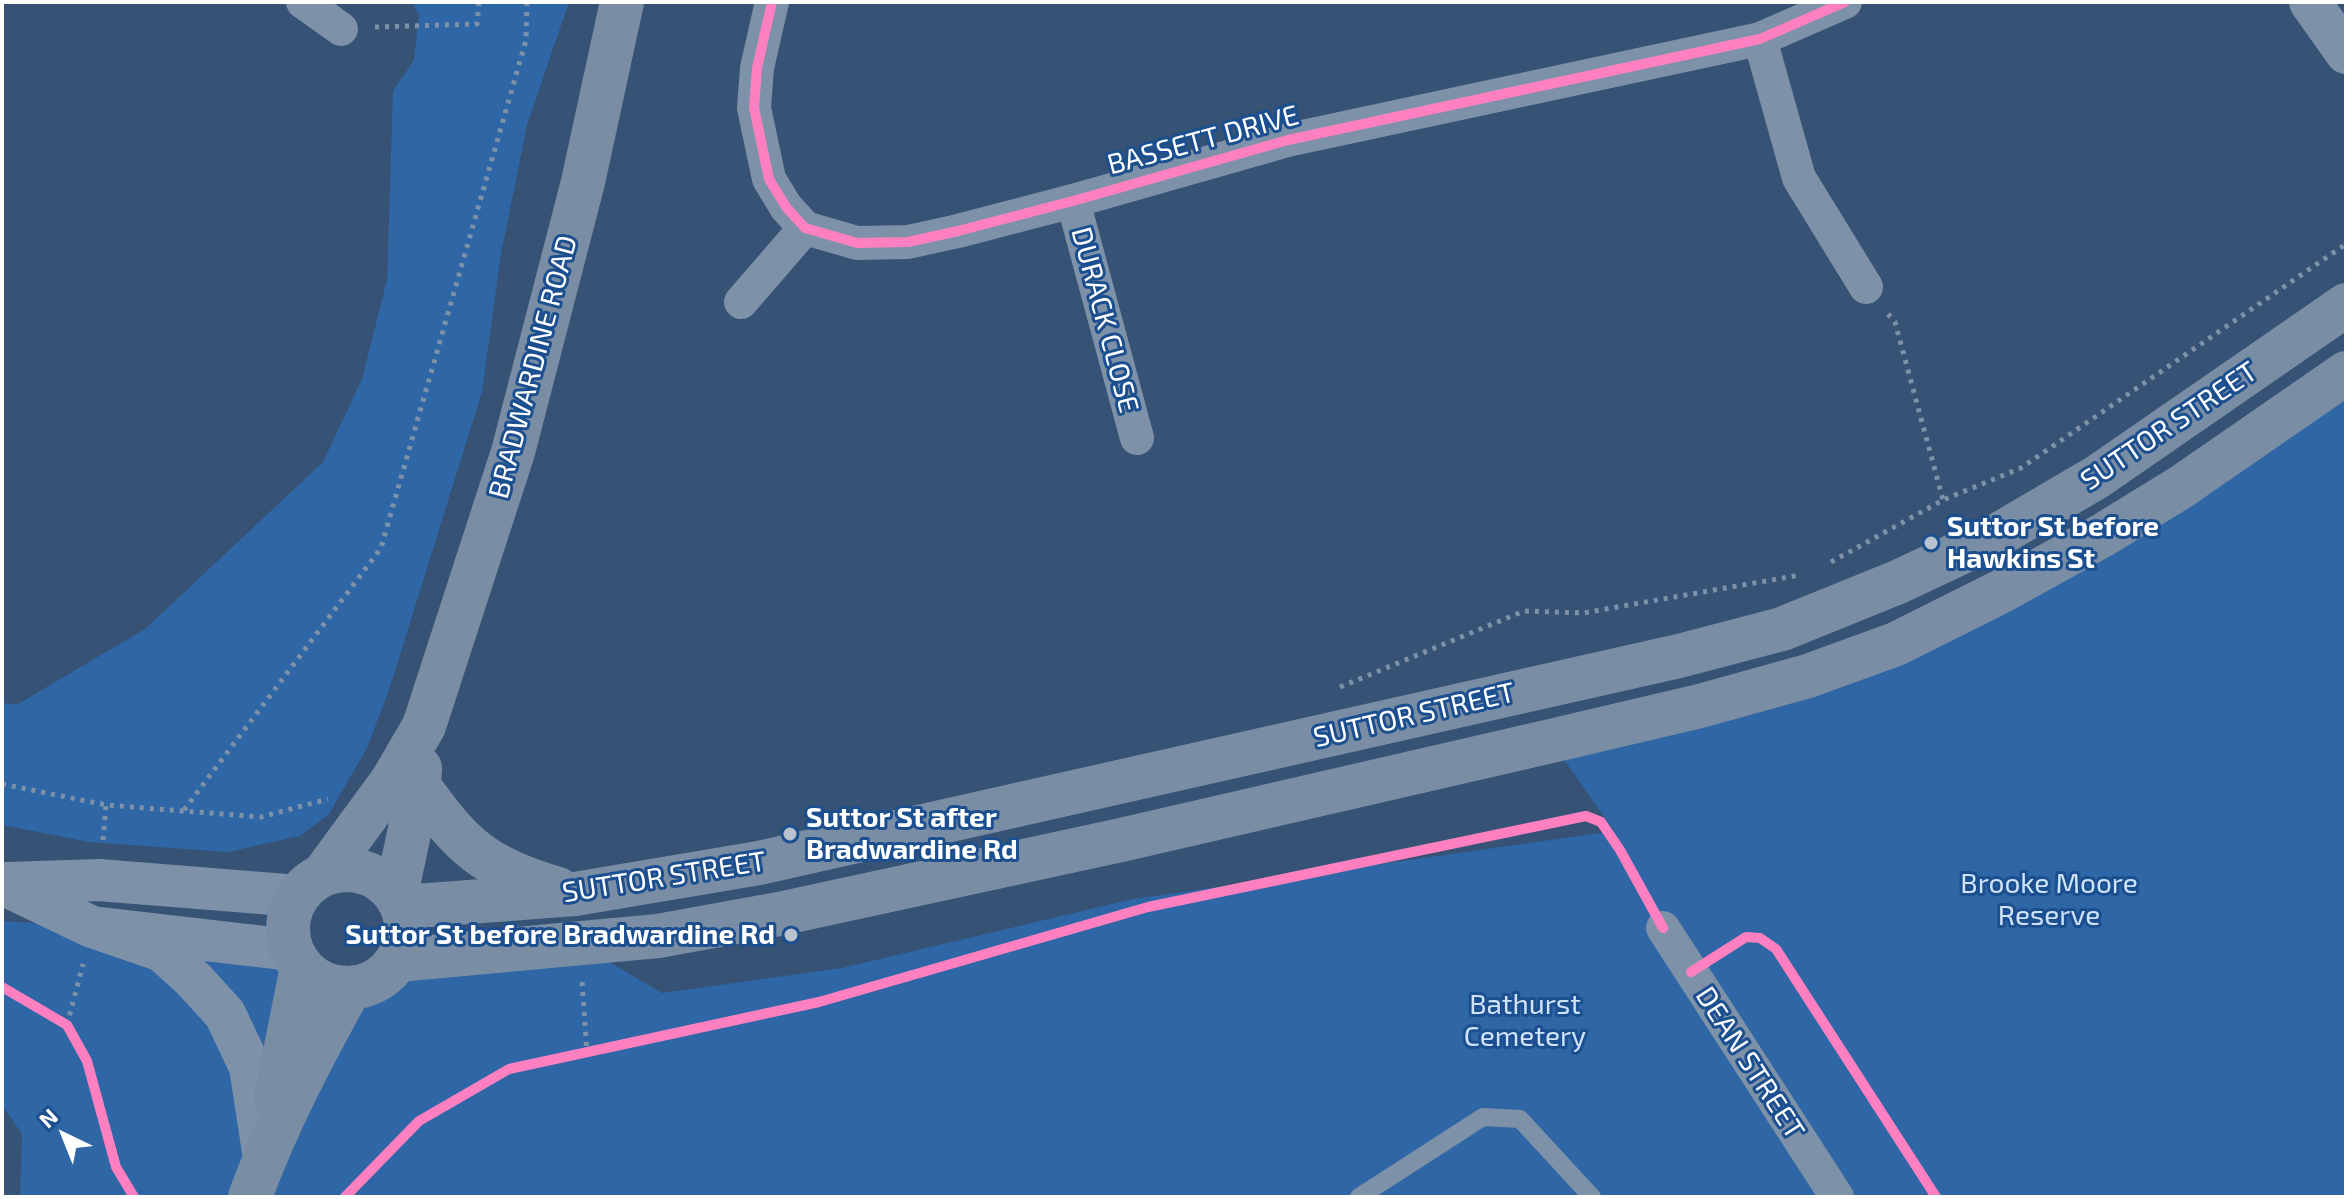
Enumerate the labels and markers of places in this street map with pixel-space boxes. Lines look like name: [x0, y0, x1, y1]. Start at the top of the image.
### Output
place label: Suttor St before Hawkins St: [1947, 510, 2159, 576]
marker: Suttor St before Hawkins St: [1922, 534, 1940, 552]
place label: Suttor St after Bradwardine Rd: [806, 801, 1018, 867]
marker: Suttor St after Bradwardine Rd: [781, 825, 799, 843]
place label: Suttor St before Bradwardine Rd: [345, 918, 775, 952]
marker: Suttor St before Bradwardine Rd: [782, 926, 800, 944]

